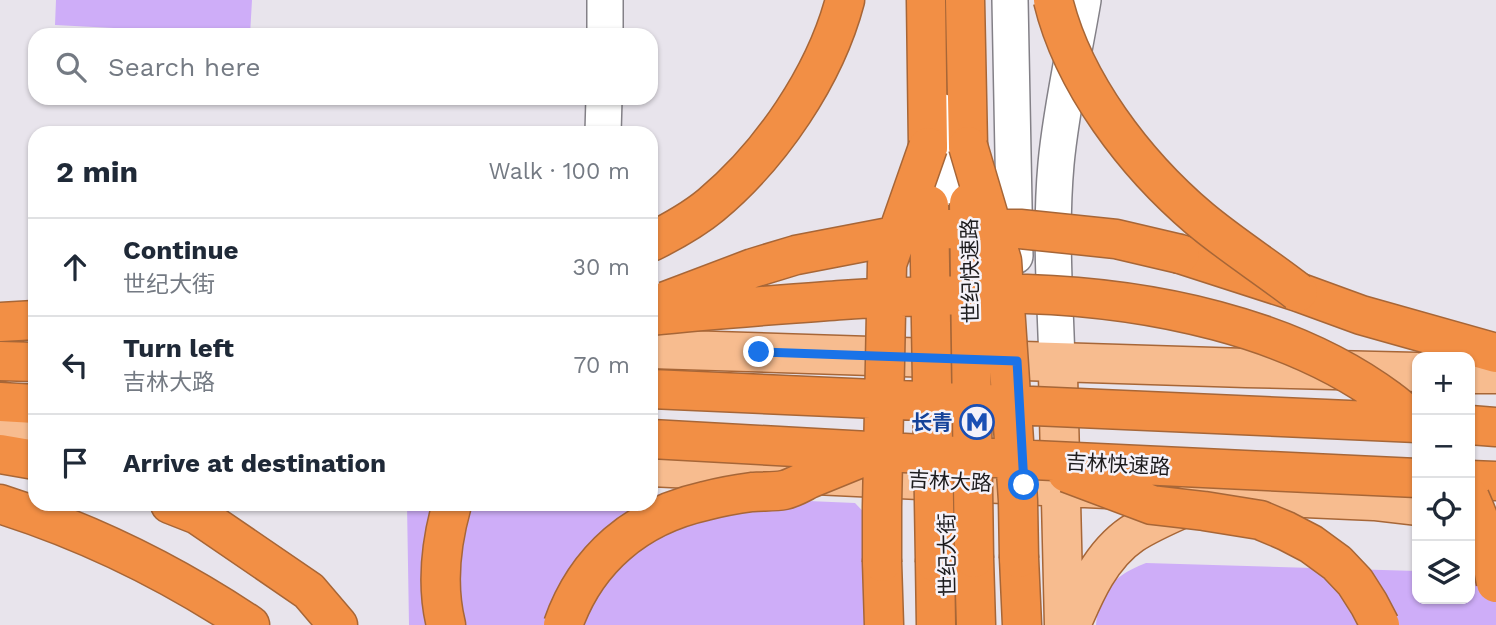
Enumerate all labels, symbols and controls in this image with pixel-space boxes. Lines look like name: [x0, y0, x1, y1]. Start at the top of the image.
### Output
search box: [28, 28, 658, 105]
icon: search: [52, 48, 90, 86]
text: Search here: [108, 52, 260, 82]
text: 2 min: [56, 154, 138, 189]
text: Walk · 100 m: [488, 158, 630, 185]
street label: 世纪快速路: [957, 218, 983, 324]
text: Continue: [123, 235, 239, 265]
icon: ahead: [56, 248, 94, 286]
text: 30 m: [573, 254, 630, 281]
text: 世纪大街: [123, 271, 215, 298]
text: Turn left: [123, 333, 234, 363]
route end: [743, 336, 774, 367]
icon: left: [56, 346, 94, 384]
text: 70 m: [573, 352, 630, 379]
map controls: [1412, 352, 1475, 604]
button: +: [1412, 352, 1475, 415]
text: 吉林大路: [123, 369, 215, 396]
metro station icon: 长青: [958, 403, 996, 441]
place label: 长青: [911, 410, 953, 435]
button: −: [1412, 415, 1475, 478]
icon: arrive: [56, 444, 94, 482]
text: Arrive at destination: [123, 448, 386, 478]
street label: 吉林快速路: [1065, 449, 1171, 479]
street label: 吉林大路: [907, 466, 993, 496]
route start: [1008, 469, 1039, 500]
button: locate: [1412, 478, 1475, 541]
street label: 世纪大街: [934, 513, 960, 597]
button: layers: [1412, 541, 1475, 604]

